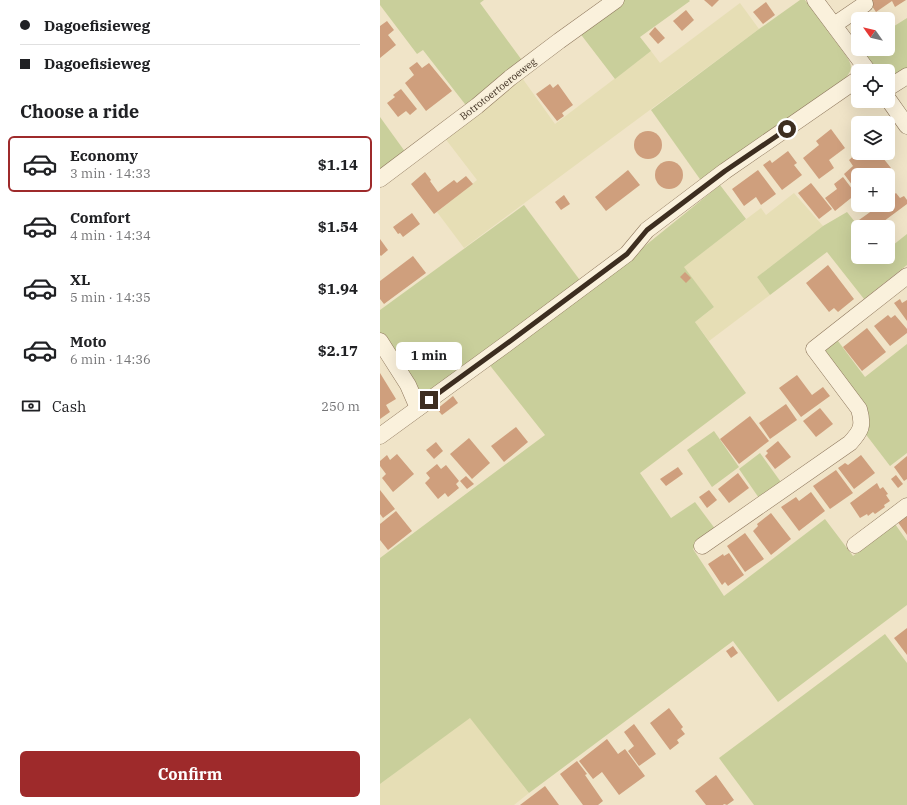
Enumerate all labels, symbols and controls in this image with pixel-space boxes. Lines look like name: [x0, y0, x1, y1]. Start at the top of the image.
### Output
north arrow: [851, 12, 895, 56]
map controls: [851, 12, 895, 264]
text: Dagoefisieweg: [44, 16, 150, 35]
text: Dagoefisieweg: [44, 54, 150, 73]
street label: Botrotoertoeroeweg: [457, 55, 539, 123]
button: locate: [851, 64, 895, 108]
text: Choose a ride: [20, 100, 139, 123]
button: layers: [851, 116, 895, 160]
route start: [778, 120, 796, 138]
icon: car: [22, 146, 58, 182]
text: Economy: [70, 146, 138, 165]
text: $1.14: [318, 155, 358, 174]
text: 3 min · 14:33: [70, 165, 151, 182]
button: +: [851, 168, 895, 212]
icon: car: [22, 208, 58, 244]
text: Comfort: [70, 208, 130, 227]
text: $1.54: [318, 217, 358, 236]
button: −: [851, 220, 895, 264]
text: 4 min · 14:34: [70, 227, 151, 244]
icon: car: [22, 270, 58, 306]
text: XL: [70, 270, 90, 289]
text: $1.94: [318, 279, 358, 298]
text: 5 min · 14:35: [70, 289, 151, 306]
icon: car: [22, 332, 58, 368]
text: Moto: [70, 332, 107, 351]
text: $2.17: [318, 341, 358, 360]
callout: 1 min: [396, 342, 462, 370]
text: 1 min: [411, 347, 447, 364]
text: 6 min · 14:36: [70, 351, 151, 368]
route end: [420, 391, 438, 409]
icon: cash: [20, 395, 42, 417]
text: Cash: [52, 397, 86, 416]
text: 250 m: [321, 398, 360, 415]
button: Confirm: [20, 751, 360, 797]

